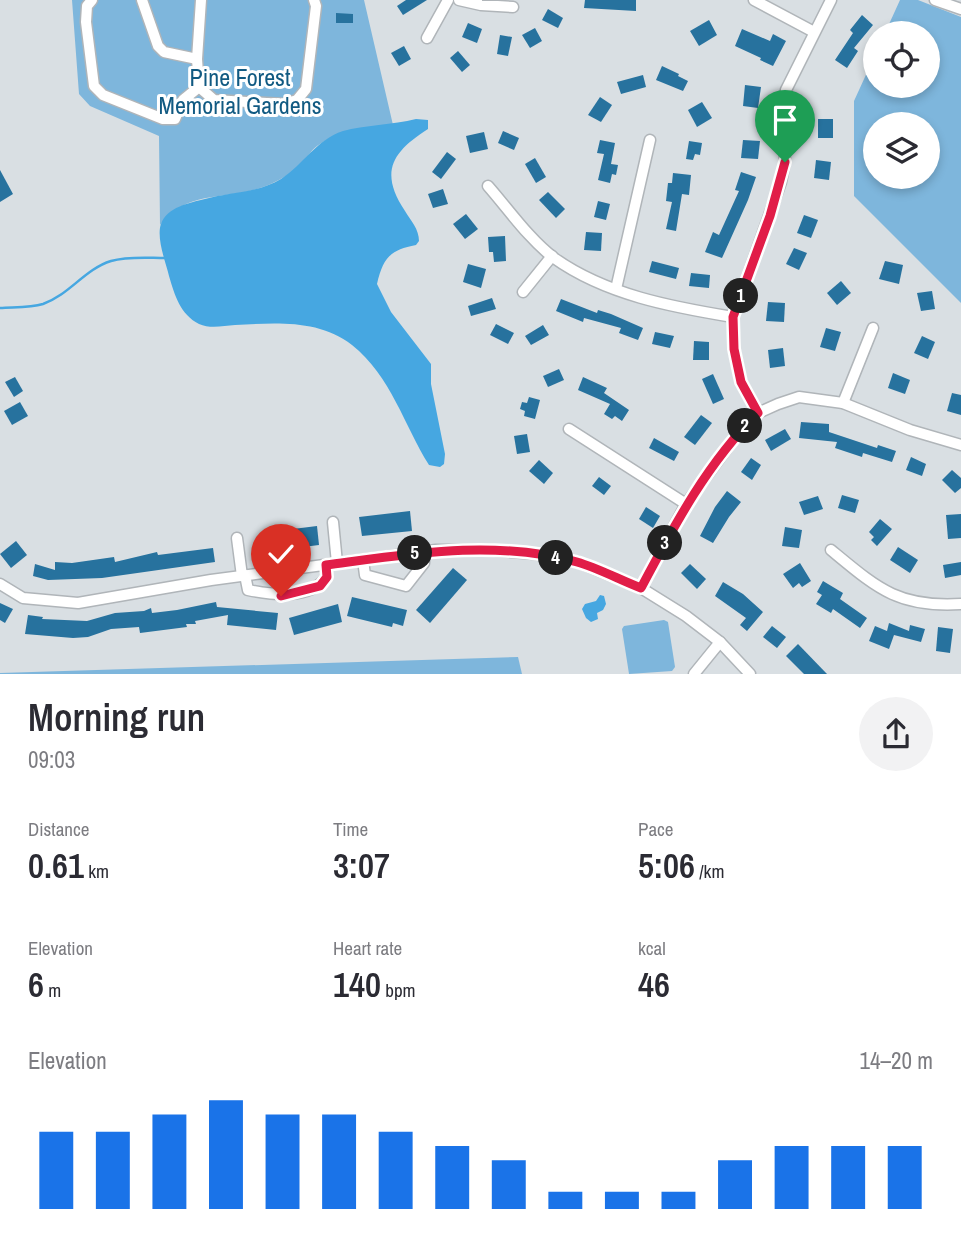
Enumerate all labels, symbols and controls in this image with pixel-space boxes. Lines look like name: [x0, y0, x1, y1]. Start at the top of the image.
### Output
map controls: [863, 21, 940, 189]
button: locate: [863, 21, 940, 98]
park label: Pine Forest Memorial Gardens: [159, 61, 321, 121]
pin: [755, 90, 815, 162]
icon: arrive: [766, 101, 804, 139]
button: layers: [863, 112, 940, 189]
pin: 1: [724, 278, 758, 314]
text: 1: [736, 282, 745, 308]
pin: 2: [728, 408, 762, 444]
text: 2: [740, 412, 749, 438]
pin: [251, 524, 311, 596]
pin: 3: [648, 526, 682, 560]
text: 3: [660, 529, 669, 555]
icon: check: [262, 535, 300, 573]
pin: 5: [398, 536, 432, 570]
text: 5: [410, 539, 419, 565]
pin: 4: [538, 540, 574, 576]
text: 4: [551, 544, 560, 570]
text: Morning run: [28, 692, 205, 743]
button: share: [859, 697, 933, 771]
text: 09:03: [28, 744, 75, 775]
text: Distance: [28, 816, 89, 842]
text: Time: [333, 816, 368, 842]
text: Pace: [638, 816, 674, 842]
text: 0.61: [28, 842, 84, 889]
text: 3:07: [333, 842, 390, 889]
text: 5:06: [638, 842, 695, 889]
text: km: [84, 858, 109, 884]
text: /km: [695, 858, 724, 884]
text: Elevation: [28, 935, 93, 961]
text: Heart rate: [333, 935, 402, 961]
text: kcal: [638, 935, 666, 961]
text: 6: [28, 961, 44, 1008]
text: 140: [333, 961, 381, 1008]
text: 46: [638, 961, 670, 1008]
text: m: [44, 977, 61, 1003]
text: bpm: [381, 977, 416, 1003]
text: Elevation: [28, 1045, 107, 1076]
text: 14–20 m: [860, 1045, 933, 1076]

